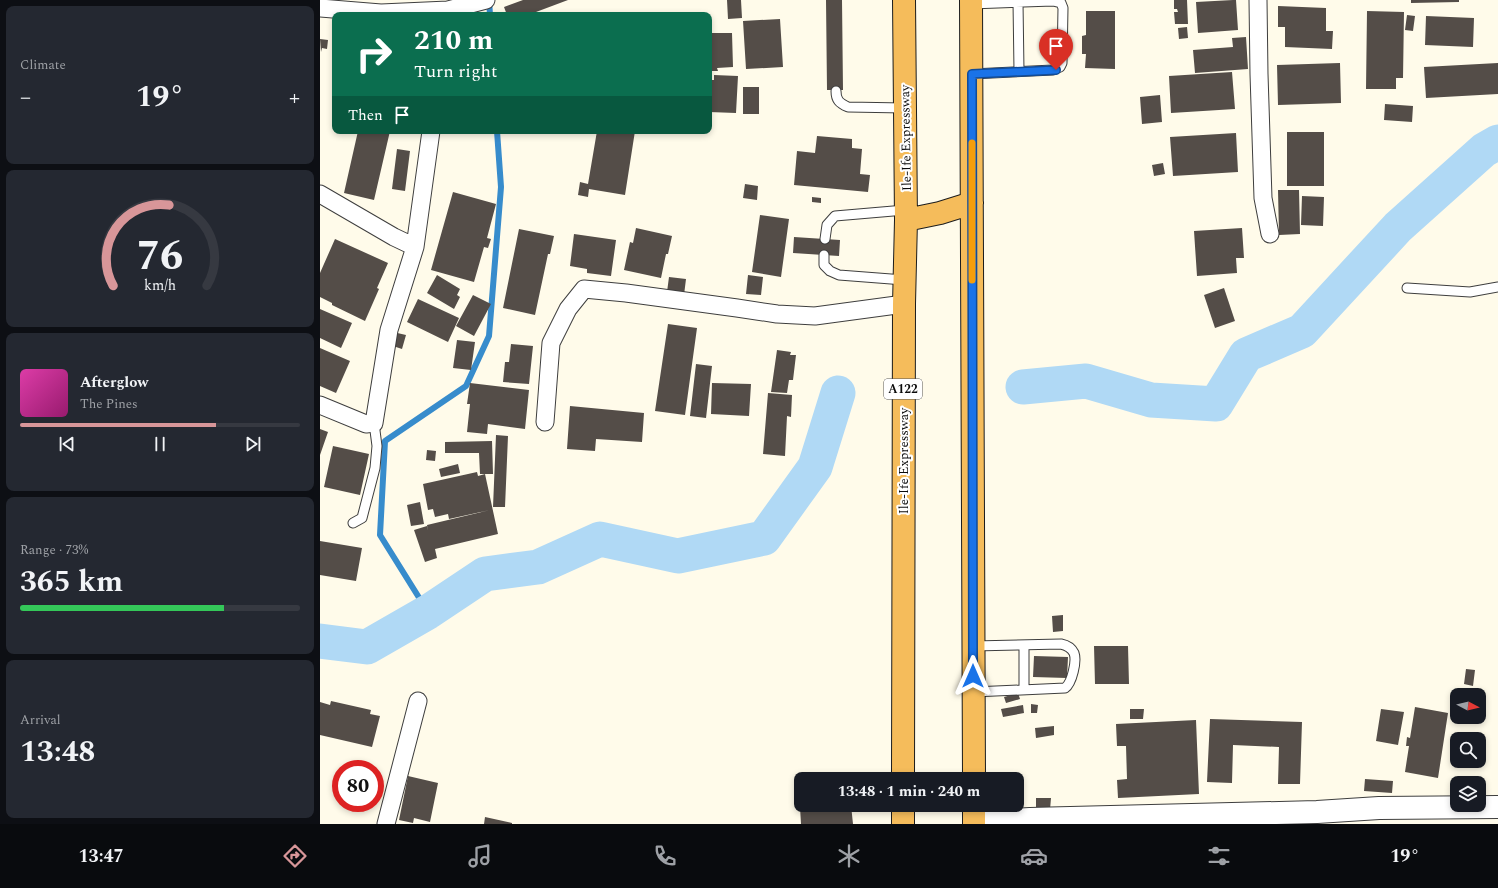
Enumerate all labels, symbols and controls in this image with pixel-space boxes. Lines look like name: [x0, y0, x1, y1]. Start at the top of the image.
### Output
text: 210 m: [414, 19, 493, 62]
icon: right: [348, 28, 400, 80]
pin: [1039, 29, 1073, 70]
icon: arrive: [1045, 35, 1067, 57]
text: Climate: [20, 55, 66, 75]
text: Turn right: [414, 58, 497, 85]
text: 19°: [136, 74, 184, 120]
text: −: [20, 81, 31, 114]
text: +: [289, 81, 300, 114]
street label: Ile-Ife Expressway: [895, 84, 917, 191]
text: Then: [348, 104, 383, 127]
icon: arrive: [391, 104, 413, 126]
text: 76: [137, 225, 183, 288]
text: km/h: [144, 275, 176, 297]
text: Afterglow: [80, 371, 148, 394]
road number: A122: [884, 379, 922, 399]
text: The Pines: [80, 394, 138, 414]
street label: Ile-Ife Expressway: [894, 407, 914, 514]
icon: previous: [56, 433, 78, 455]
icon: pause: [149, 433, 171, 455]
icon: next: [242, 433, 264, 455]
text: Range · 73%: [20, 540, 88, 560]
text: 365 km: [20, 559, 123, 605]
position arrow: [952, 655, 994, 697]
north arrow: [1450, 688, 1486, 724]
map controls: [1450, 688, 1486, 812]
text: Arrival: [20, 710, 61, 730]
text: 13:48: [20, 729, 95, 775]
button: search: [1450, 732, 1486, 768]
speed limit sign: 80: [332, 760, 384, 812]
button: layers: [1450, 776, 1486, 812]
text: 13:48 · 1 min · 240 m: [838, 780, 980, 803]
icon: directions: [281, 842, 309, 870]
icon: music: [466, 842, 494, 870]
icon: phone: [651, 842, 679, 870]
icon: climate: [835, 842, 863, 870]
icon: car: [1020, 842, 1048, 870]
icon: filters: [1205, 842, 1233, 870]
text: 13:47: [78, 843, 124, 870]
text: 19°: [1390, 843, 1419, 870]

